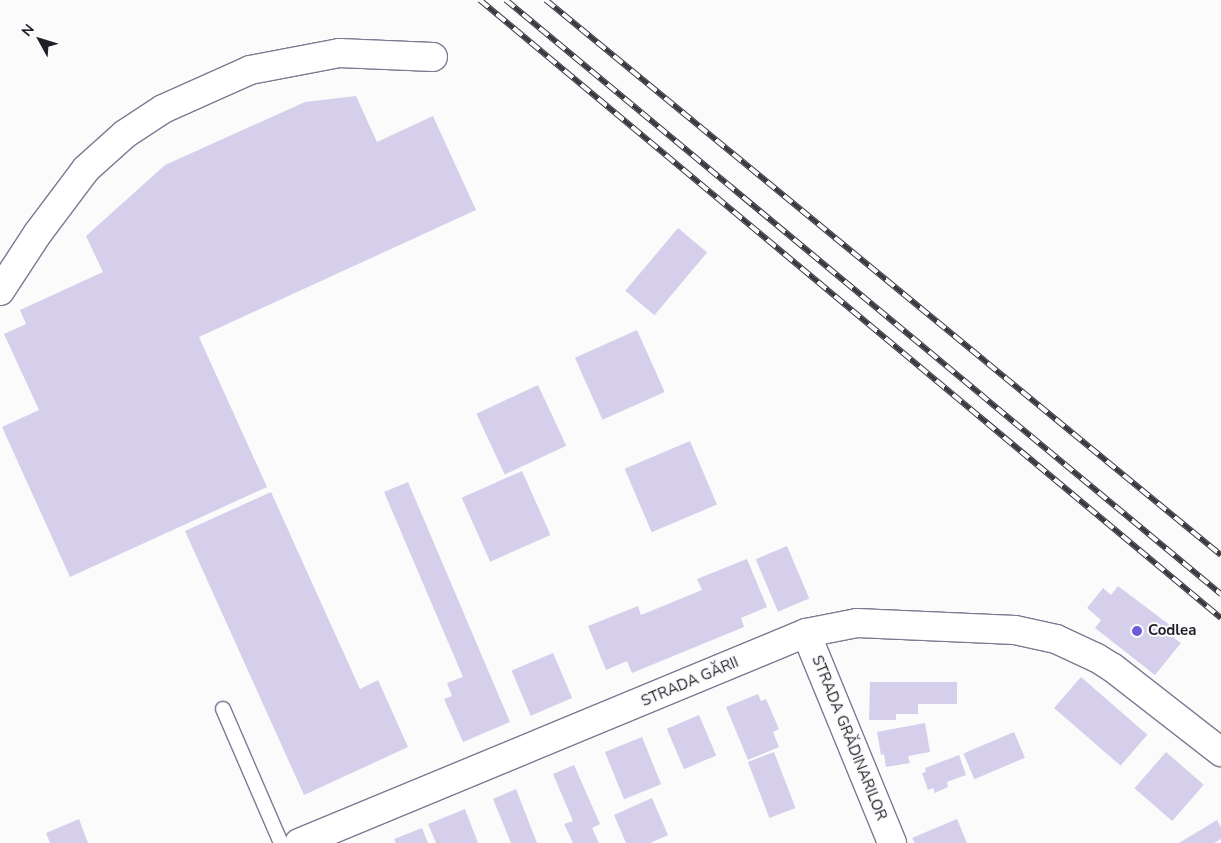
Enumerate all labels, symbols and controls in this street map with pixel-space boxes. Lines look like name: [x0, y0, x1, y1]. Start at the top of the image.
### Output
north arrow: [15, 15, 65, 65]
text: N: [17, 20, 39, 40]
place label: Codlea: [1148, 622, 1196, 640]
marker: Codlea: [1130, 624, 1144, 638]
street label: STRADA GĂRII: [639, 653, 741, 711]
street label: STRADA GRĂDINARILOR: [808, 653, 890, 823]

